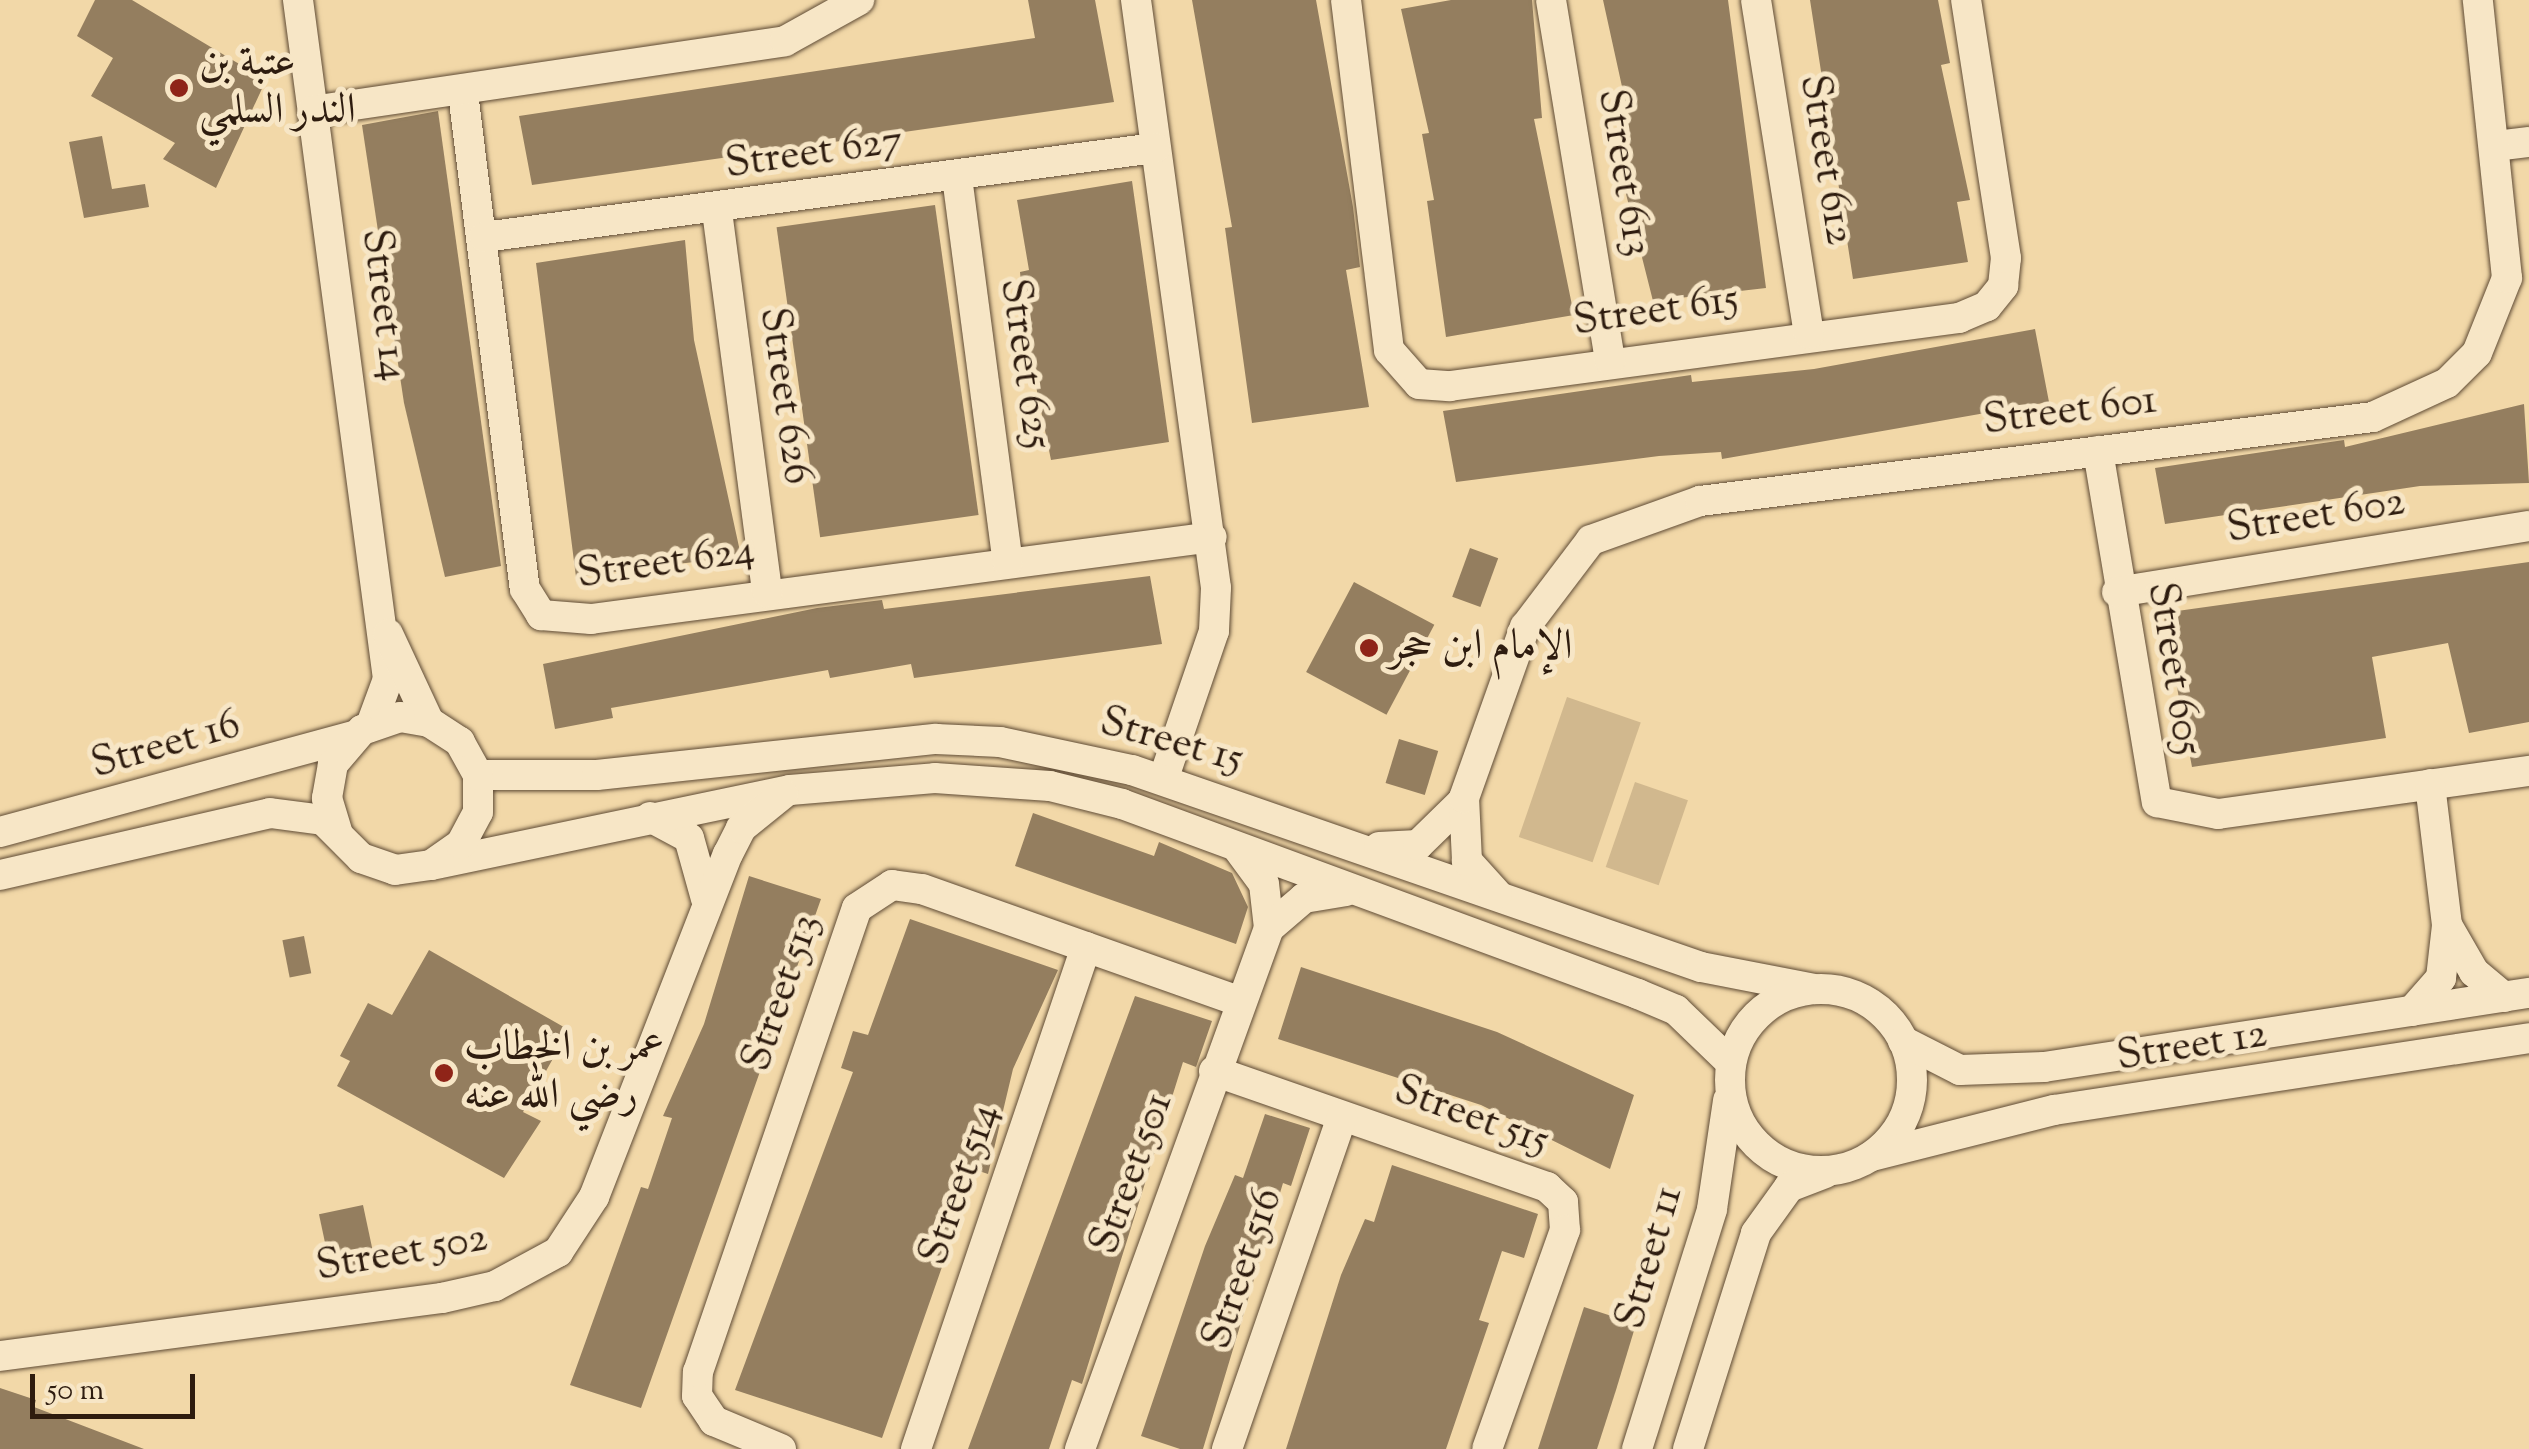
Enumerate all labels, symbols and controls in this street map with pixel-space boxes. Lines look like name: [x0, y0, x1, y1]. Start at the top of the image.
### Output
place label: عتبة بن الندر السلمي: [199, 39, 356, 138]
street label: Street 612: [1787, 71, 1863, 249]
marker: عتبة بن الندر السلمي: [168, 77, 190, 99]
street label: Street 613: [1585, 86, 1661, 260]
street label: Street 627: [722, 117, 906, 191]
street label: Street 14: [349, 226, 417, 384]
street label: Street 625: [987, 275, 1061, 453]
street label: Street 615: [1570, 275, 1742, 349]
street label: Street 626: [747, 304, 821, 488]
street label: Street 601: [1980, 376, 2160, 448]
street label: Street 602: [2223, 478, 2409, 556]
street label: Street 624: [574, 527, 758, 601]
street label: Street 605: [2134, 579, 2212, 759]
place label: الإمام ابن حجر: [1389, 623, 1573, 673]
marker: الإمام ابن حجر: [1358, 637, 1380, 659]
street label: Street 15: [1094, 698, 1248, 786]
street label: Street 16: [86, 701, 246, 791]
street label: Street 513: [733, 908, 833, 1078]
street label: Street 12: [2113, 1010, 2271, 1084]
place label: عمر بن الخطاب رضي الله عنه: [464, 1024, 665, 1122]
marker: عمر بن الخطاب رضي الله عنه: [433, 1062, 455, 1084]
street label: Street 515: [1387, 1066, 1555, 1168]
street label: Street 501: [1081, 1087, 1185, 1261]
street label: Street 514: [910, 1098, 1012, 1272]
street label: Street 11: [1607, 1181, 1695, 1335]
street label: Street 516: [1193, 1182, 1295, 1356]
street label: Street 502: [312, 1214, 492, 1294]
scale bar: [35, 1354, 200, 1416]
text: 50 m: [47, 1370, 104, 1413]

